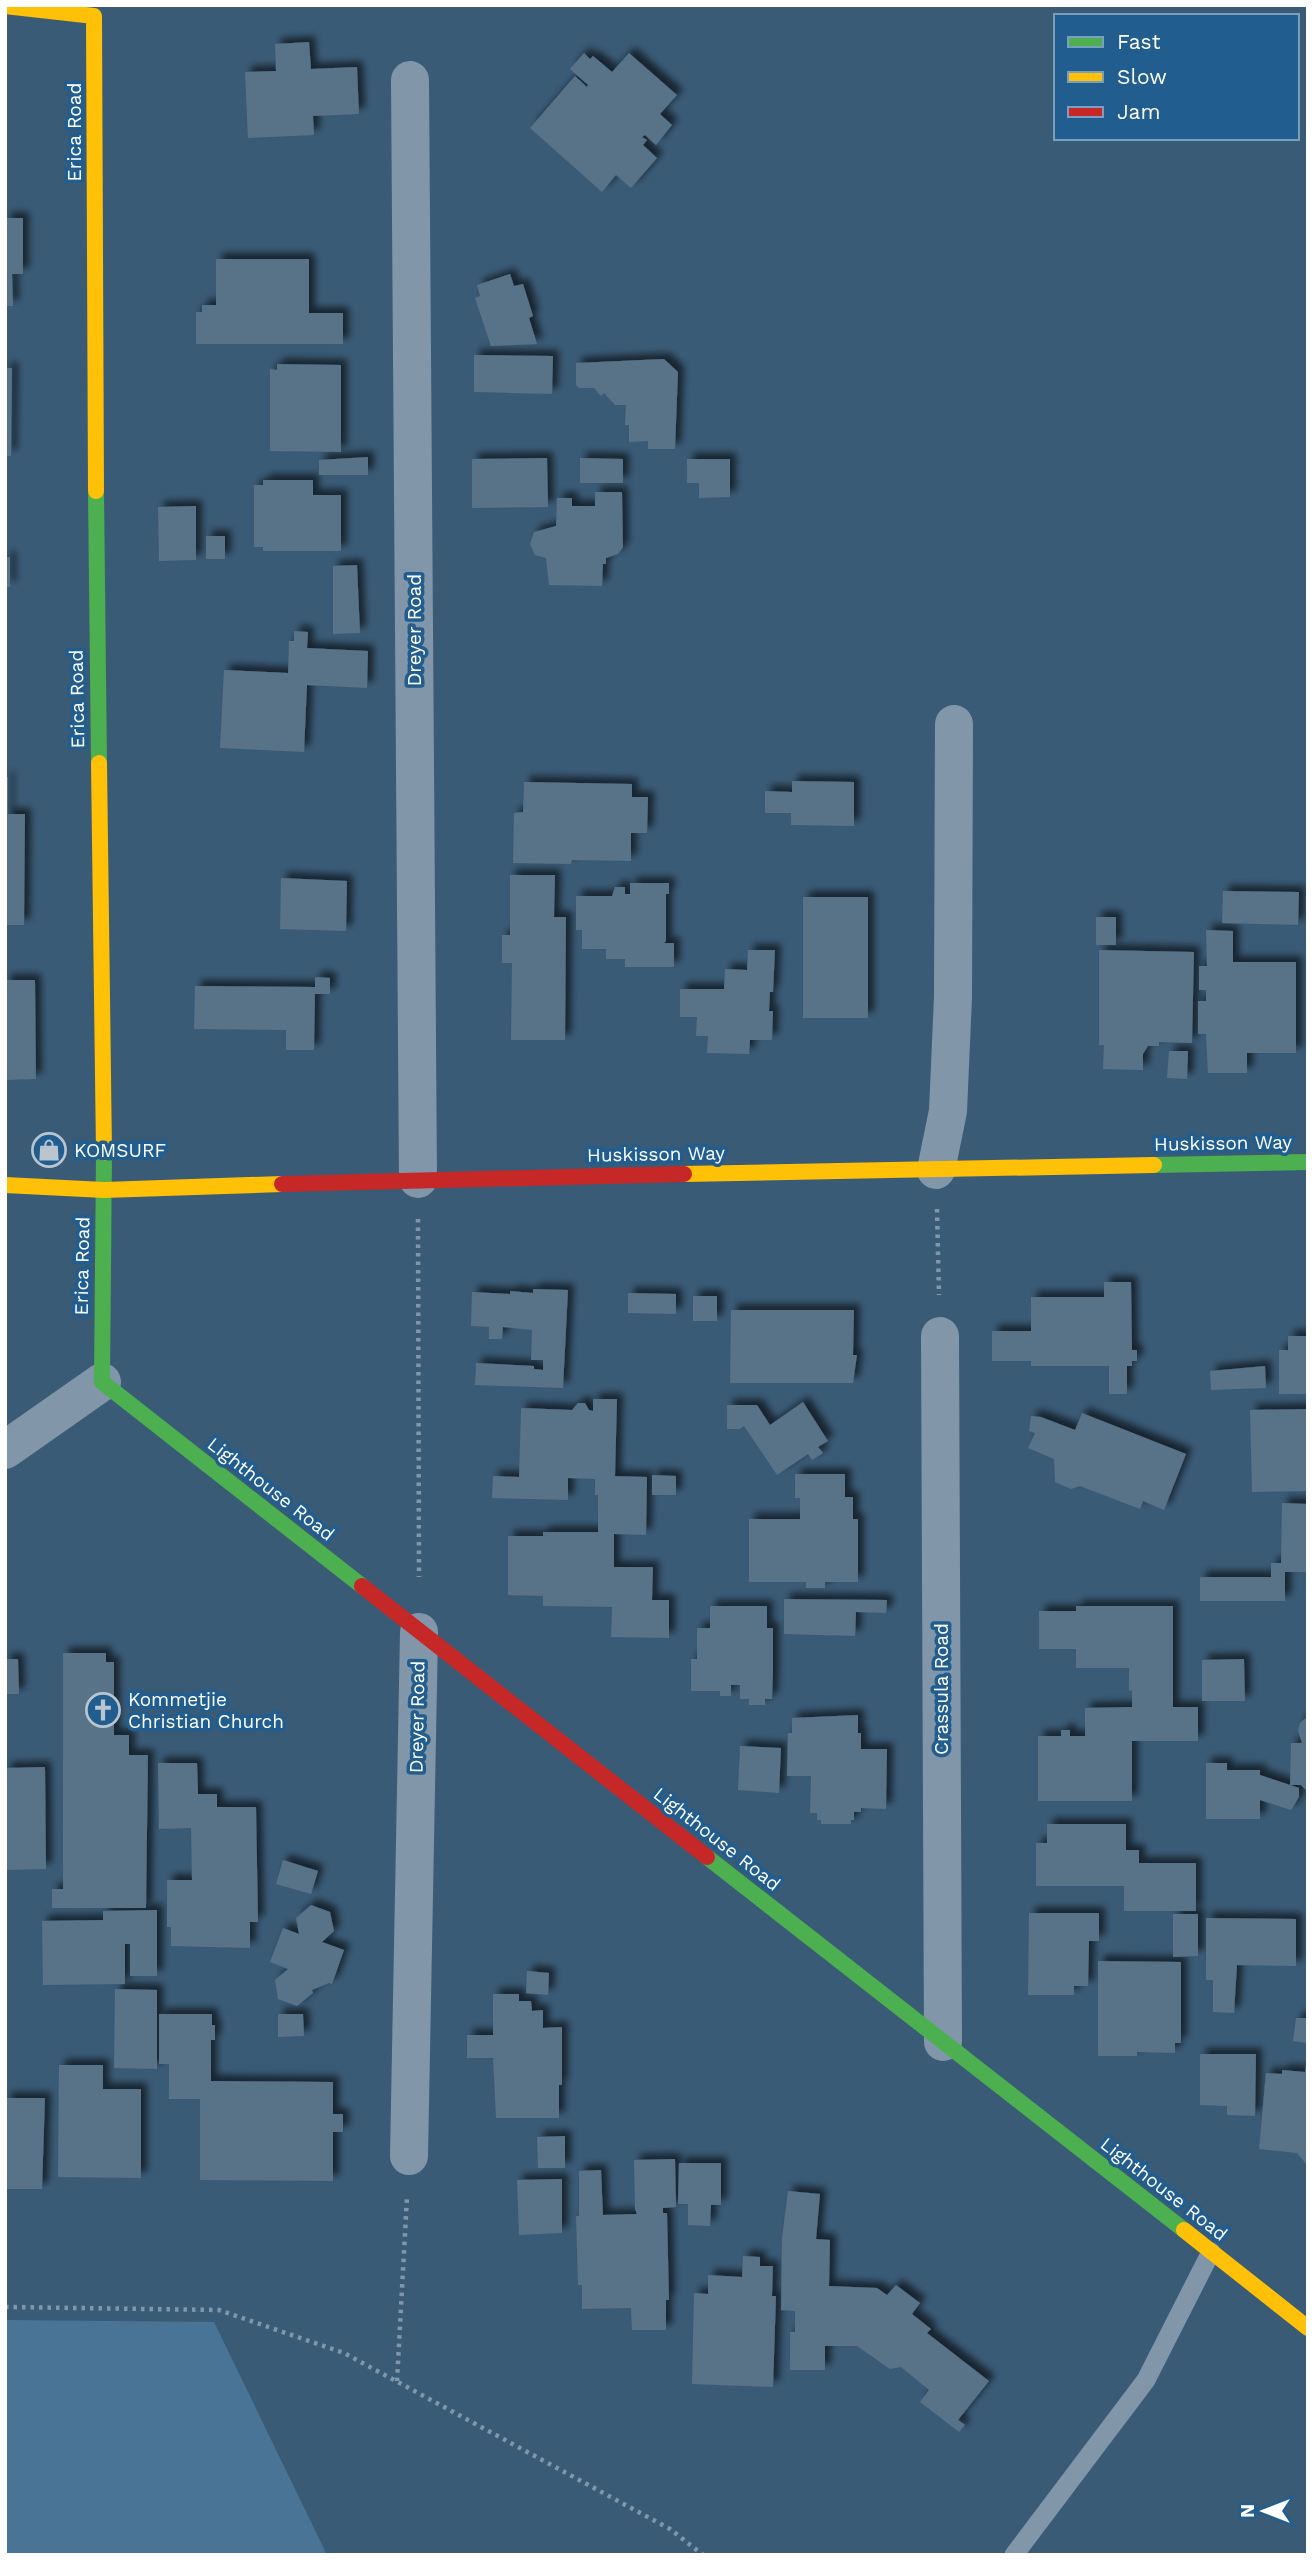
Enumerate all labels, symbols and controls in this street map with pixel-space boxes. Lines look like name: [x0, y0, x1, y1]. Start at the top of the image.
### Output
legend: [1054, 14, 1299, 140]
text: Fast: [1117, 29, 1161, 54]
text: Slow: [1117, 64, 1167, 89]
street label: Erica Road: [63, 83, 86, 181]
text: Jam: [1117, 99, 1160, 124]
street label: Dreyer Road: [403, 574, 426, 686]
street label: Erica Road: [65, 649, 89, 749]
street label: Huskisson Way: [1154, 1130, 1292, 1156]
shop icon: KOMSURF: [30, 1131, 68, 1169]
place label: KOMSURF: [74, 1139, 166, 1162]
street label: Huskisson Way: [587, 1141, 725, 1167]
street label: Erica Road: [70, 1216, 94, 1316]
street label: Lighthouse Road: [203, 1432, 339, 1546]
street label: Crassula Road: [930, 1623, 953, 1755]
street label: Dreyer Road: [405, 1661, 429, 1773]
place label: Kommetjie Christian Church: [128, 1688, 284, 1733]
church icon: Kommetjie Christian Church: [84, 1691, 122, 1729]
street label: Lighthouse Road: [649, 1782, 785, 1896]
street label: Lighthouse Road: [1096, 2132, 1232, 2246]
north arrow: [1229, 2476, 1299, 2546]
text: N: [1236, 2504, 1259, 2518]

